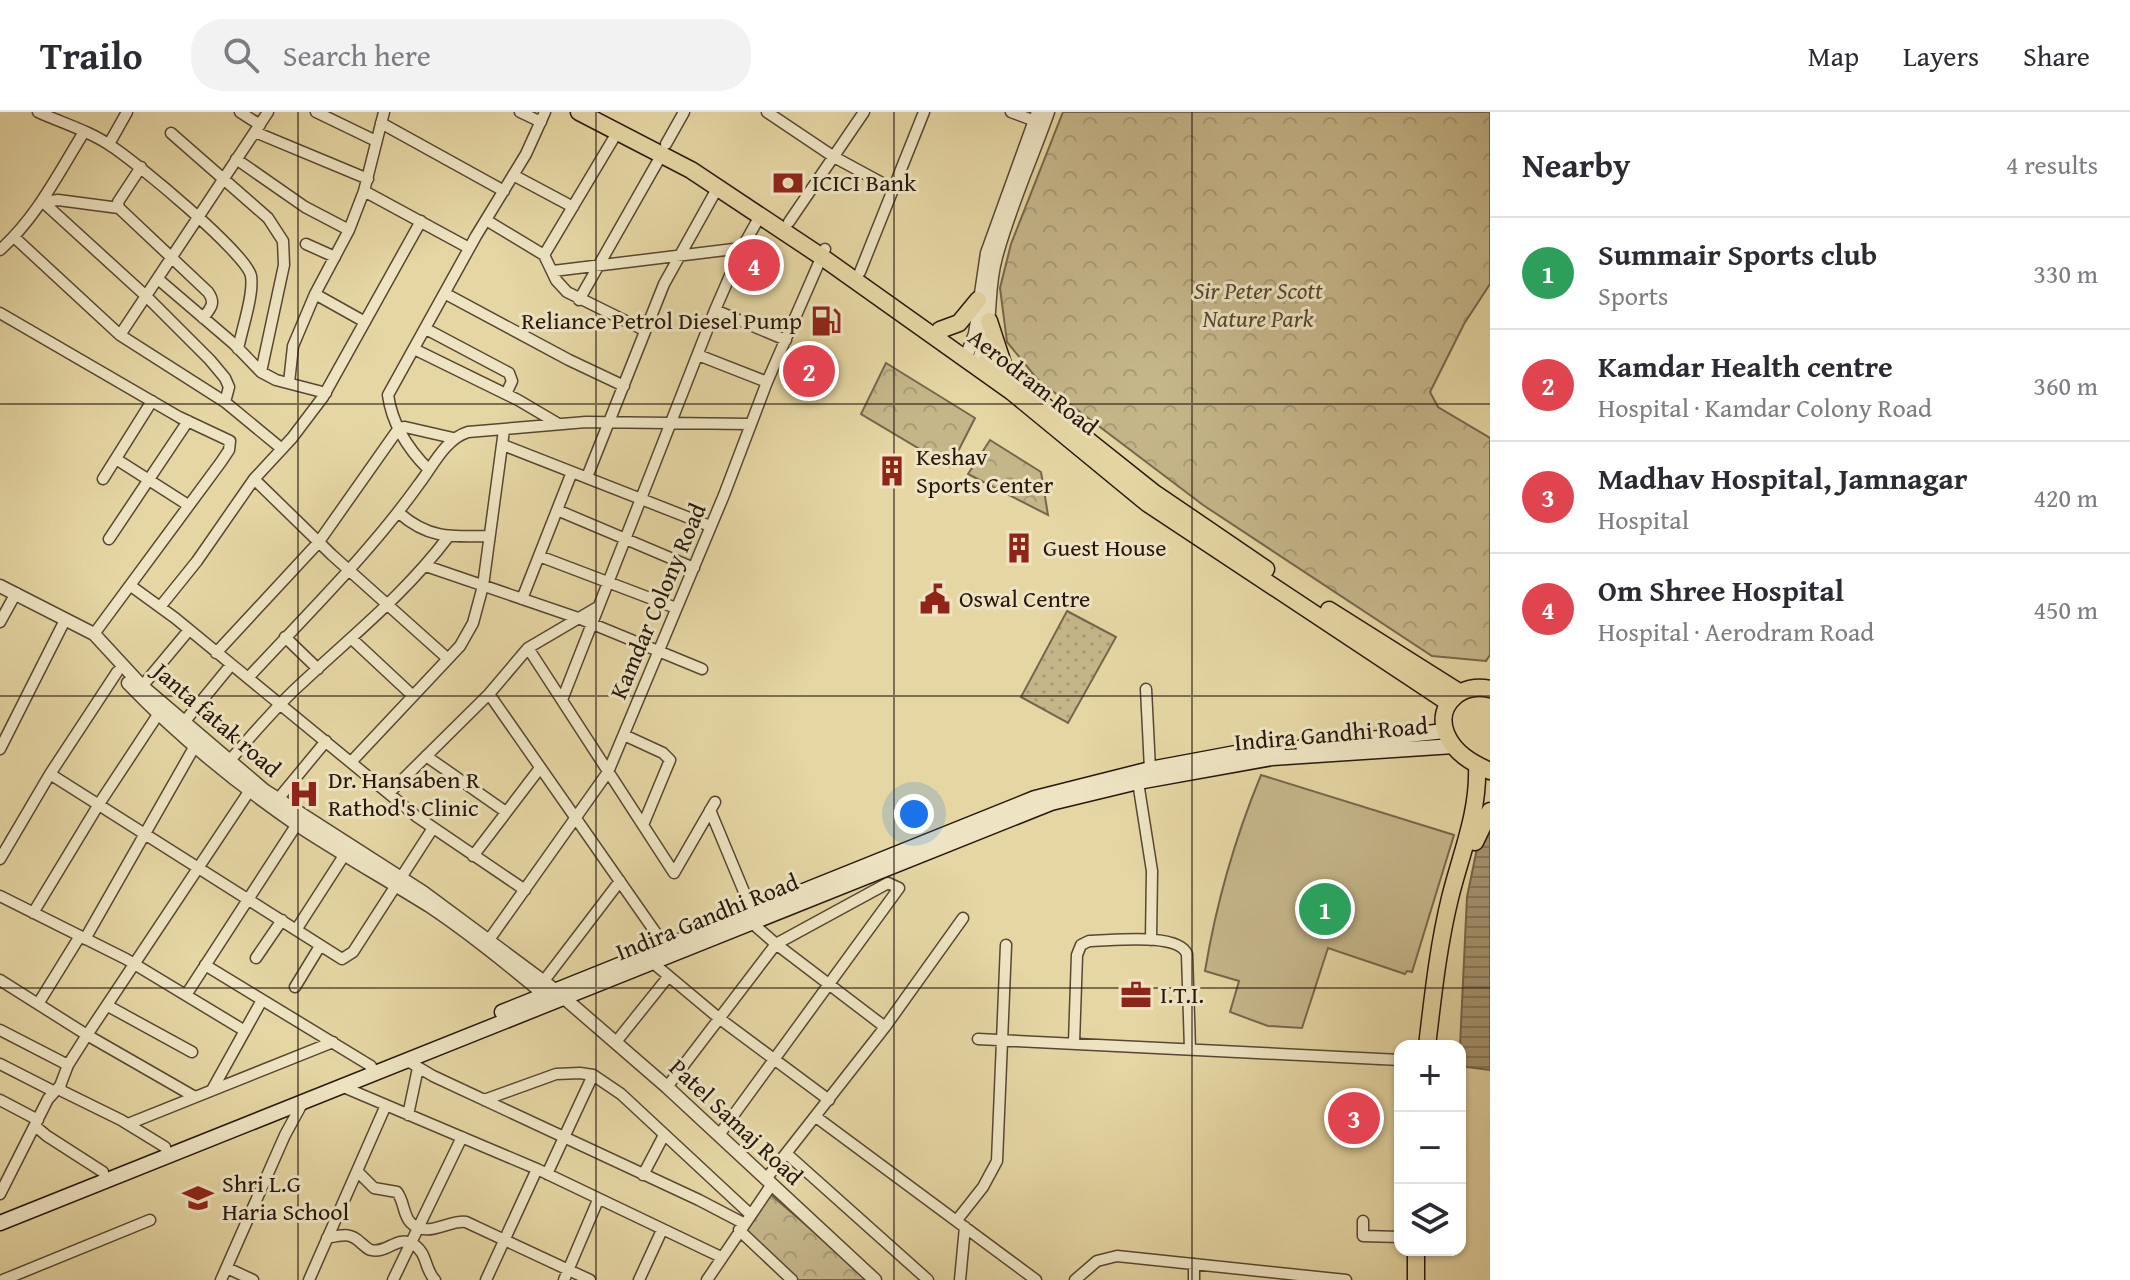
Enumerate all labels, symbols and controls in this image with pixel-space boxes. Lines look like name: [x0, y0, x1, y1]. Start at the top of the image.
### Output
search box: [191, 19, 751, 91]
text: Trailo: [40, 27, 143, 83]
icon: search: [219, 33, 263, 77]
text: Search here: [283, 33, 431, 77]
text: Map: [1808, 35, 1859, 76]
text: Layers: [1903, 35, 1979, 76]
text: Share: [2023, 35, 2090, 76]
text: Nearby: [1522, 140, 1631, 189]
text: 4 results: [2006, 145, 2098, 184]
place label: ICICI Bank: [812, 165, 917, 200]
bank icon: ICICI Bank: [771, 166, 805, 200]
text: Summair Sports club: [1598, 232, 1877, 276]
pin: 4: [728, 235, 780, 295]
text: 1: [1541, 254, 1555, 293]
text: 330 m: [2033, 254, 2098, 293]
park label: Sir Peter Scott Nature Park: [1193, 273, 1323, 336]
text: Sports: [1598, 276, 1668, 315]
place label: Reliance Petrol Diesel Pump: [521, 303, 802, 338]
fuel station icon: Reliance Petrol Diesel Pump: [809, 304, 843, 338]
street label: Aerodram Road: [961, 320, 1106, 444]
pin: 2: [783, 341, 835, 401]
text: Kamdar Health centre: [1598, 344, 1893, 388]
text: 2: [1541, 366, 1555, 405]
text: 360 m: [2033, 366, 2098, 405]
text: Hospital · Kamdar Colony Road: [1598, 388, 1932, 427]
place label: Keshav Sports Center: [916, 439, 1054, 502]
building icon: Keshav Sports Center: [875, 454, 909, 488]
text: Madhav Hospital, Jamnagar: [1598, 456, 1968, 500]
text: 3: [1541, 478, 1555, 517]
text: 420 m: [2033, 478, 2098, 517]
street label: Kamdar Colony Road: [600, 497, 715, 704]
text: Hospital: [1598, 500, 1689, 539]
place label: Guest House: [1043, 530, 1167, 565]
building icon: Guest House: [1002, 531, 1036, 565]
text: Om Shree Hospital: [1598, 568, 1844, 612]
place label: Oswal Centre: [959, 581, 1090, 616]
public building icon: Oswal Centre: [918, 582, 952, 616]
text: 4: [1541, 590, 1555, 629]
text: 450 m: [2033, 590, 2098, 629]
text: Hospital · Aerodram Road: [1598, 612, 1874, 651]
street label: Janta fatak road: [143, 652, 289, 785]
street label: Indira Gandhi Road: [1233, 708, 1429, 759]
place label: Dr. Hansaben R Rathod's Clinic: [328, 762, 480, 825]
hospital icon: Dr. Hansaben R Rathod's Clinic: [287, 777, 321, 811]
your location: [894, 794, 934, 834]
street label: Indira Gandhi Road: [610, 864, 804, 969]
pin: 1: [1299, 879, 1351, 939]
place label: I.T.I.: [1160, 977, 1204, 1012]
office icon: I.T.I.: [1119, 978, 1153, 1012]
map controls: [1394, 1040, 1466, 1256]
button: +: [1394, 1040, 1466, 1112]
street label: Patel Samaj Road: [662, 1050, 811, 1193]
pin: 3: [1328, 1088, 1380, 1148]
button: −: [1394, 1112, 1466, 1184]
place label: Shri L.G Haria School: [222, 1166, 349, 1229]
school or university icon: Shri L.G Haria School: [181, 1181, 215, 1215]
button: layers: [1394, 1184, 1466, 1256]

